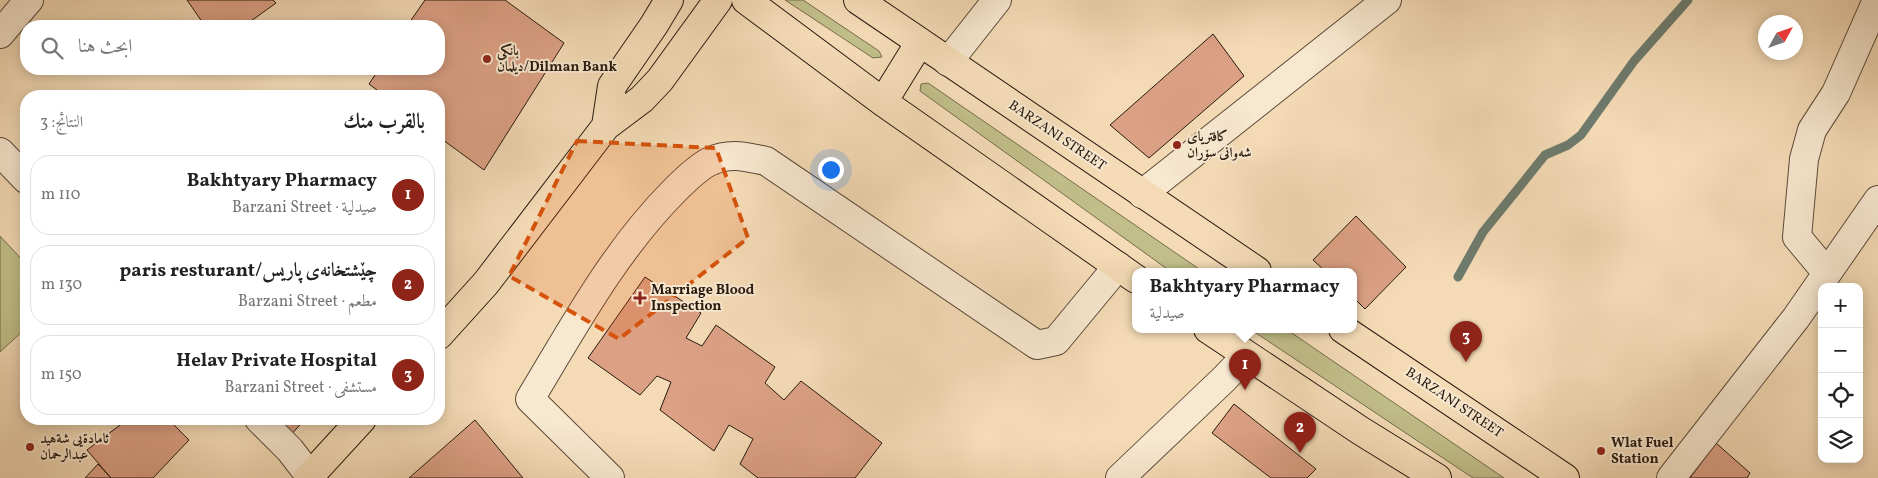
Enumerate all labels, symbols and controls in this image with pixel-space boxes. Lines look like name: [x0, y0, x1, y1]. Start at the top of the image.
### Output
north arrow: [1758, 15, 1803, 60]
search box: [20, 20, 445, 75]
icon: search: [38, 34, 66, 62]
text: ابحث هنا: [78, 34, 132, 60]
place label: بانکی دیلمان/Dilman Bank: [497, 42, 618, 77]
marker: بانکی دیلمان/Dilman Bank: [481, 53, 493, 65]
street label: BARZANI STREET: [1004, 96, 1110, 176]
text: بالقرب منك: [343, 108, 425, 137]
text: النتائج: 3: [40, 112, 83, 134]
place label: کافتریای شەوانی سۆران: [1187, 128, 1251, 163]
marker: کافتریای شەوانی سۆران: [1171, 139, 1183, 151]
your location: [818, 157, 844, 183]
text: Bakhtyary Pharmacy: [187, 168, 377, 194]
text: 110 m: [41, 184, 80, 206]
text: 1: [405, 184, 411, 206]
text: صيدلية · Barzani Street: [232, 197, 377, 219]
text: چێشتخانەی پاریس/paris resturant: [119, 258, 377, 284]
popup: [1132, 268, 1357, 333]
text: 130 m: [41, 274, 82, 296]
text: 2: [404, 274, 412, 296]
text: Bakhtyary Pharmacy: [1149, 274, 1340, 300]
place label: Marriage Blood Inspection: [651, 281, 755, 316]
map controls: [1818, 283, 1863, 463]
button: +: [1818, 283, 1863, 328]
text: مطعم · Barzani Street: [238, 291, 377, 313]
marker: Marriage Blood Inspection: [633, 291, 647, 305]
text: صيدلية: [1149, 303, 1185, 325]
pin: 3: [1450, 321, 1482, 362]
button: −: [1818, 328, 1863, 373]
text: Helav Private Hospital: [176, 348, 377, 374]
pin: 1: [1229, 349, 1261, 390]
street label: BARZANI STREET: [1401, 363, 1507, 443]
text: 150 m: [41, 364, 82, 386]
text: 3: [404, 364, 412, 386]
button: locate: [1818, 373, 1863, 418]
text: مستشفى · Barzani Street: [225, 377, 377, 399]
pin: 2: [1284, 412, 1316, 453]
button: layers: [1818, 418, 1863, 463]
place label: ئامادةيى شةهيد عبدالرحمان: [40, 430, 109, 465]
place label: Wlat Fuel Station: [1611, 434, 1674, 469]
marker: ئامادةيى شةهيد عبدالرحمان: [24, 441, 36, 453]
marker: Wlat Fuel Station: [1595, 445, 1607, 457]

